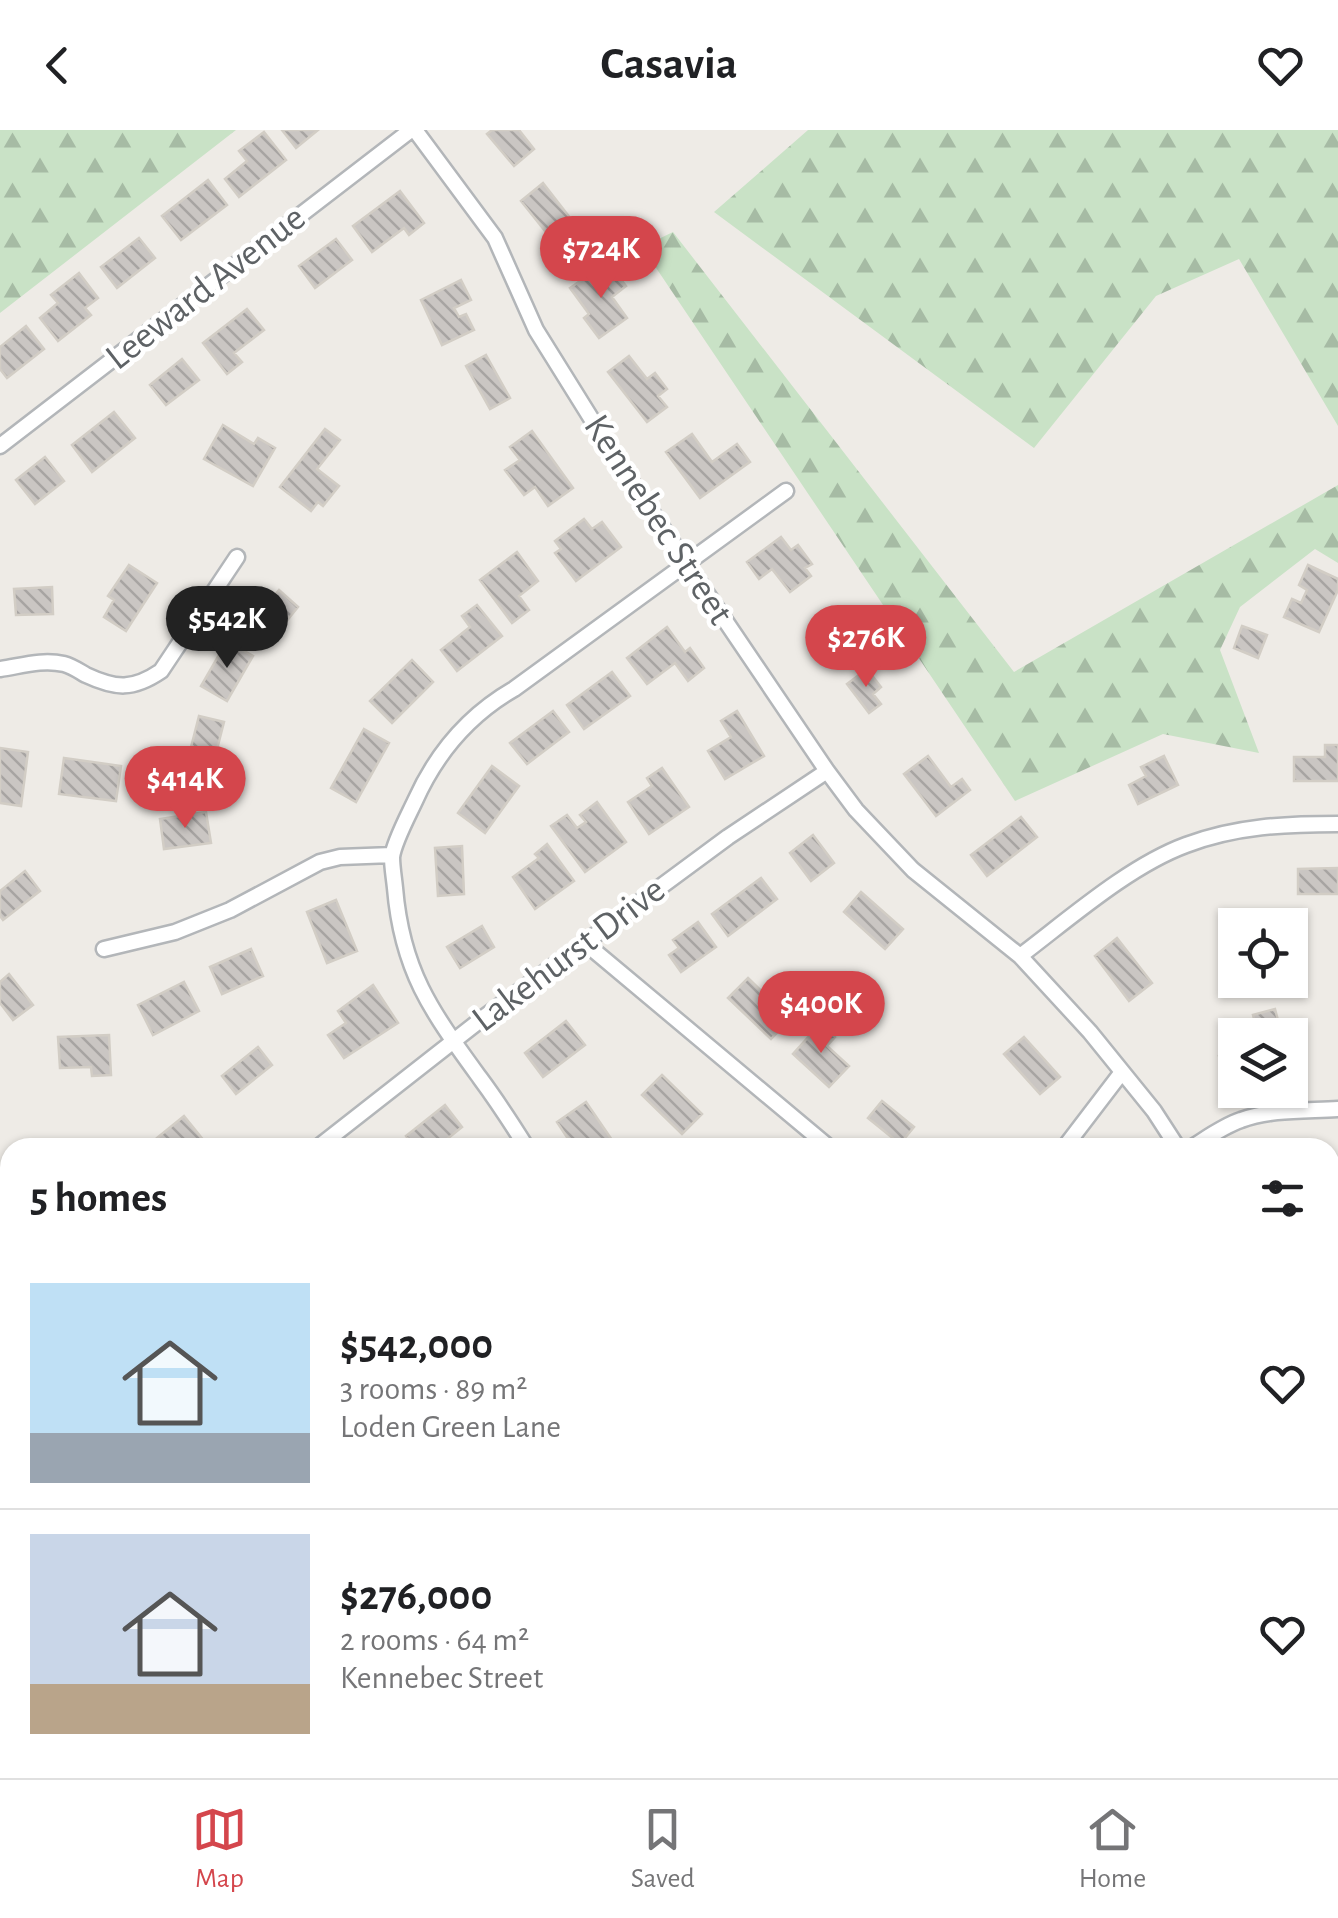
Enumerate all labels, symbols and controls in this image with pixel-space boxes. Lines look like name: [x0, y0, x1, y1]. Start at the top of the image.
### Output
icon: back: [30, 38, 85, 93]
icon: heart: [1253, 38, 1308, 93]
text: Casavia: [601, 42, 737, 87]
street label: Leeward Avenue: [99, 199, 313, 377]
pin: $724K: [531, 216, 671, 301]
text: $724K: [562, 232, 640, 264]
street label: Kennebec Street: [576, 409, 740, 631]
pin: $542K: [157, 586, 297, 671]
text: $542K: [188, 602, 266, 634]
pin: $276K: [796, 605, 936, 690]
text: $276K: [827, 621, 905, 653]
pin: $414K: [115, 746, 255, 831]
text: $414K: [147, 762, 223, 794]
street label: Lakehurst Drive: [466, 871, 672, 1039]
map controls: [1218, 908, 1308, 1108]
button: locate: [1218, 908, 1308, 998]
pin: $400K: [751, 971, 891, 1056]
text: $400K: [780, 987, 862, 1019]
button: layers: [1218, 1018, 1308, 1108]
icon: filters: [1255, 1171, 1310, 1226]
text: 5 homes: [30, 1177, 167, 1219]
icon: home: [110, 1323, 230, 1443]
text: $542,000: [340, 1324, 493, 1366]
icon: heart: [1255, 1356, 1310, 1411]
text: 3 rooms · 89 m²: [340, 1373, 527, 1405]
text: Loden Green Lane: [340, 1411, 561, 1443]
icon: home: [110, 1574, 230, 1694]
text: $276,000: [340, 1575, 492, 1617]
icon: heart: [1255, 1607, 1310, 1662]
text: 2 rooms · 64 m²: [340, 1624, 529, 1656]
text: Kennebec Street: [340, 1662, 543, 1694]
tab: Map: [192, 1802, 247, 1896]
tab: Saved: [631, 1802, 695, 1896]
tab: Home: [1079, 1802, 1146, 1896]

